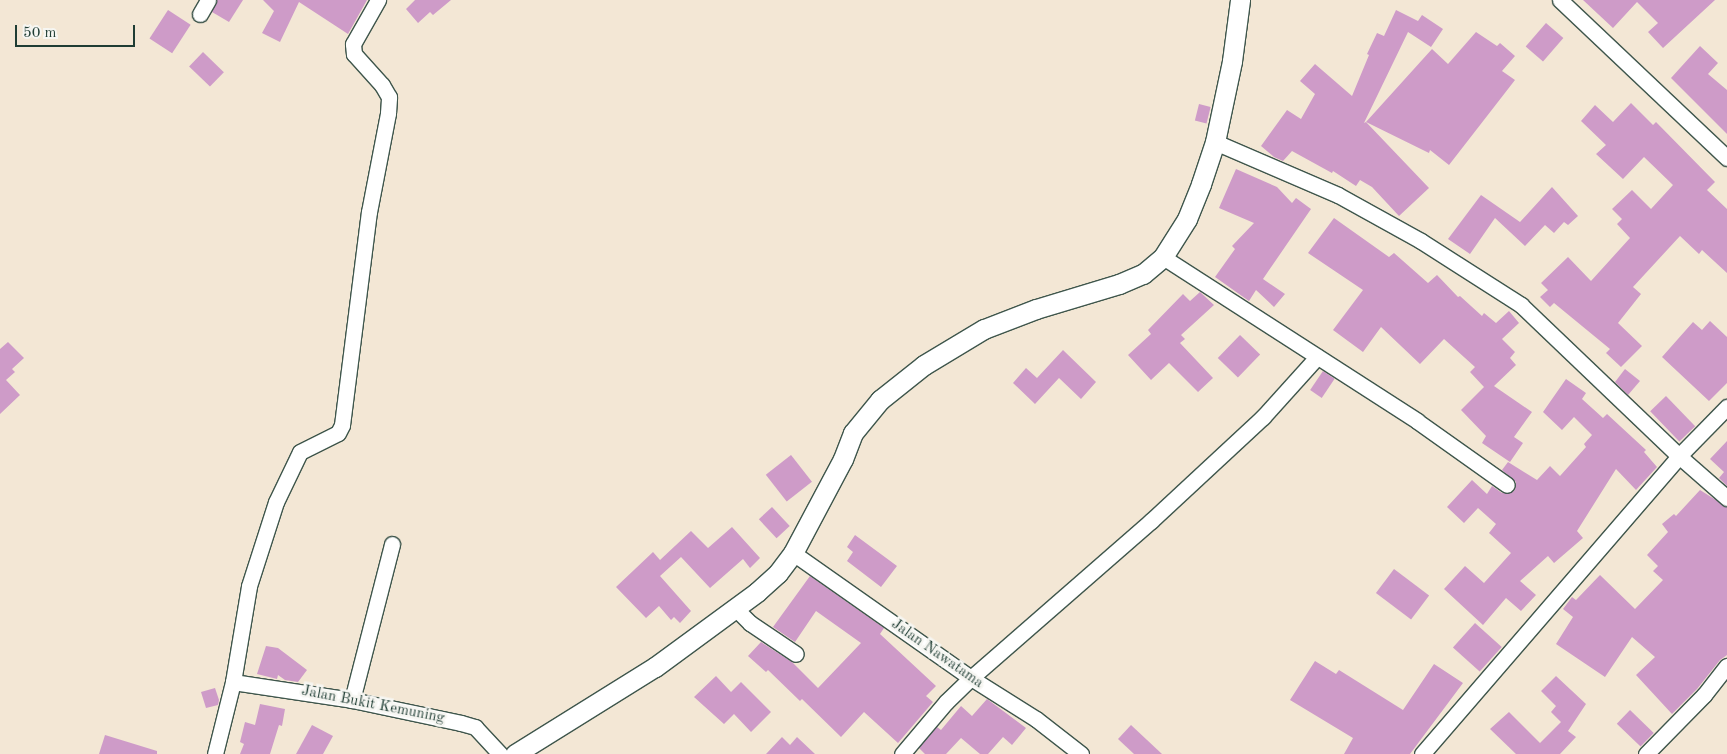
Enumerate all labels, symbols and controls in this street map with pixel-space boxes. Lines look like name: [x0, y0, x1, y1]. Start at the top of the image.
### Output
scale bar: [18, 15, 138, 47]
text: 50 m: [23, 26, 57, 41]
street label: Jalan Nawatama: [887, 616, 987, 692]
street label: Jalan Bukit Kemuning: [300, 682, 446, 728]

